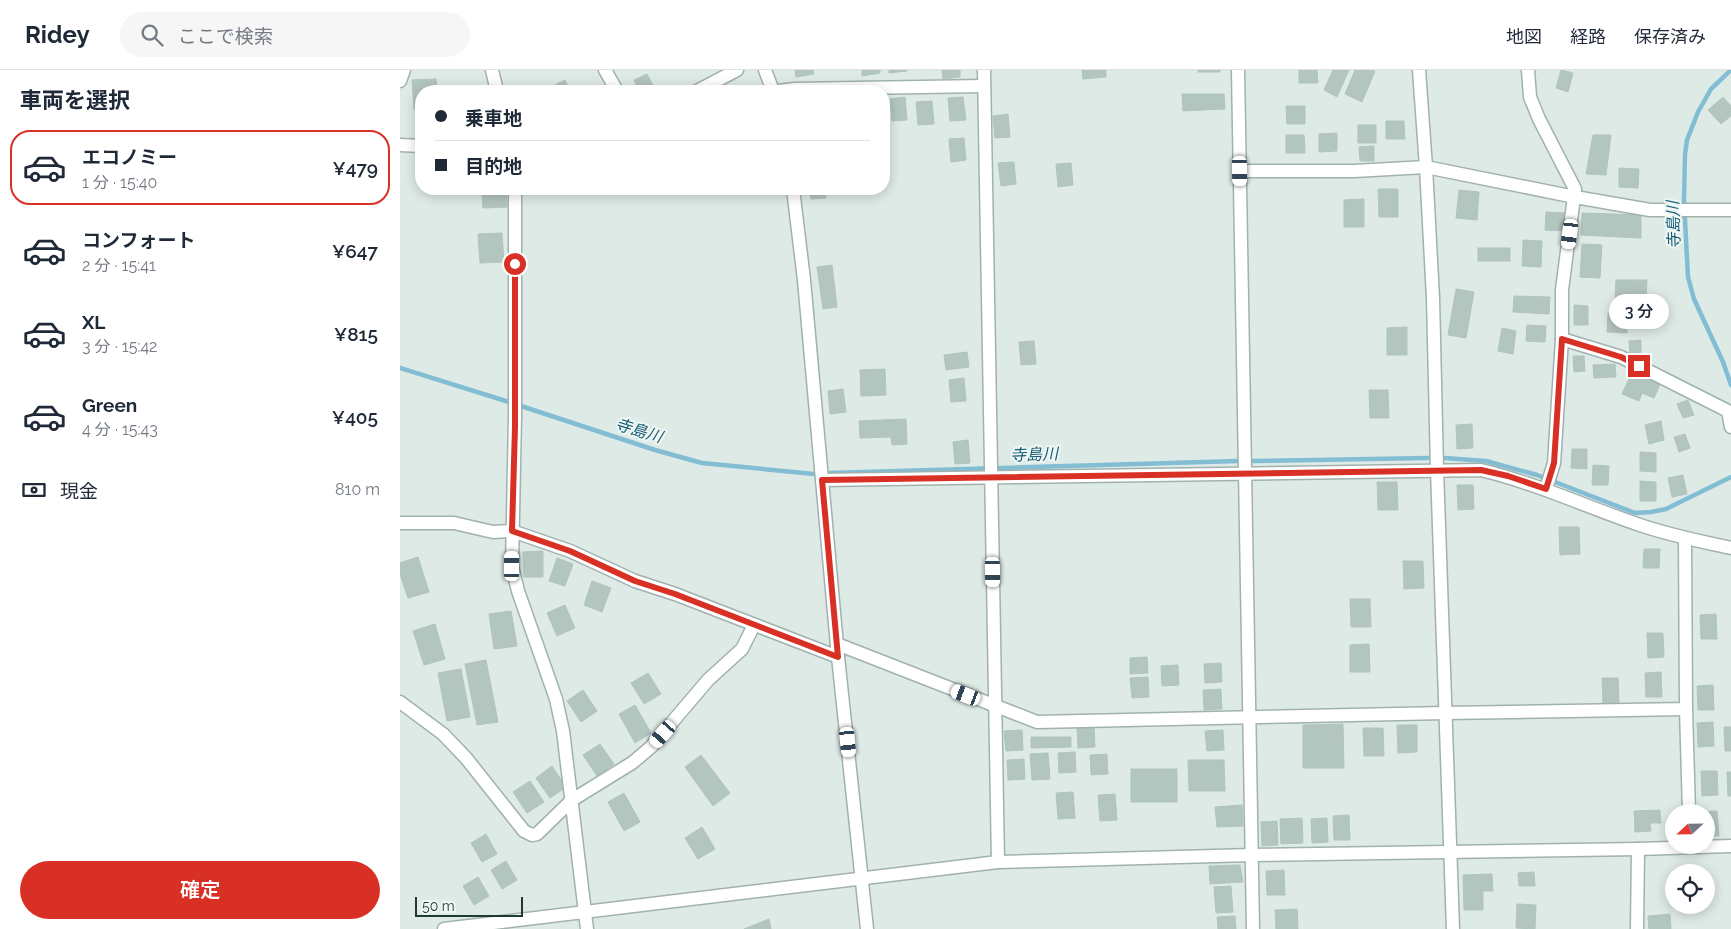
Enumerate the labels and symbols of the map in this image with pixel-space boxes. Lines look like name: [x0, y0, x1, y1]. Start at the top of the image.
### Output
car: [1232, 156, 1247, 186]
water label: 寺島川: [1663, 199, 1684, 249]
car: [1560, 218, 1579, 250]
route start: [504, 253, 526, 275]
callout: 3 分: [1609, 294, 1669, 328]
route end: [1628, 355, 1650, 377]
water label: 寺島川: [613, 414, 666, 447]
water label: 寺島川: [1010, 444, 1060, 465]
car: [504, 551, 519, 581]
car: [985, 557, 1000, 587]
car: [949, 683, 982, 707]
car: [647, 718, 678, 750]
car: [838, 726, 857, 758]
north arrow: [1665, 804, 1715, 854]
scale bar: [415, 894, 522, 917]

